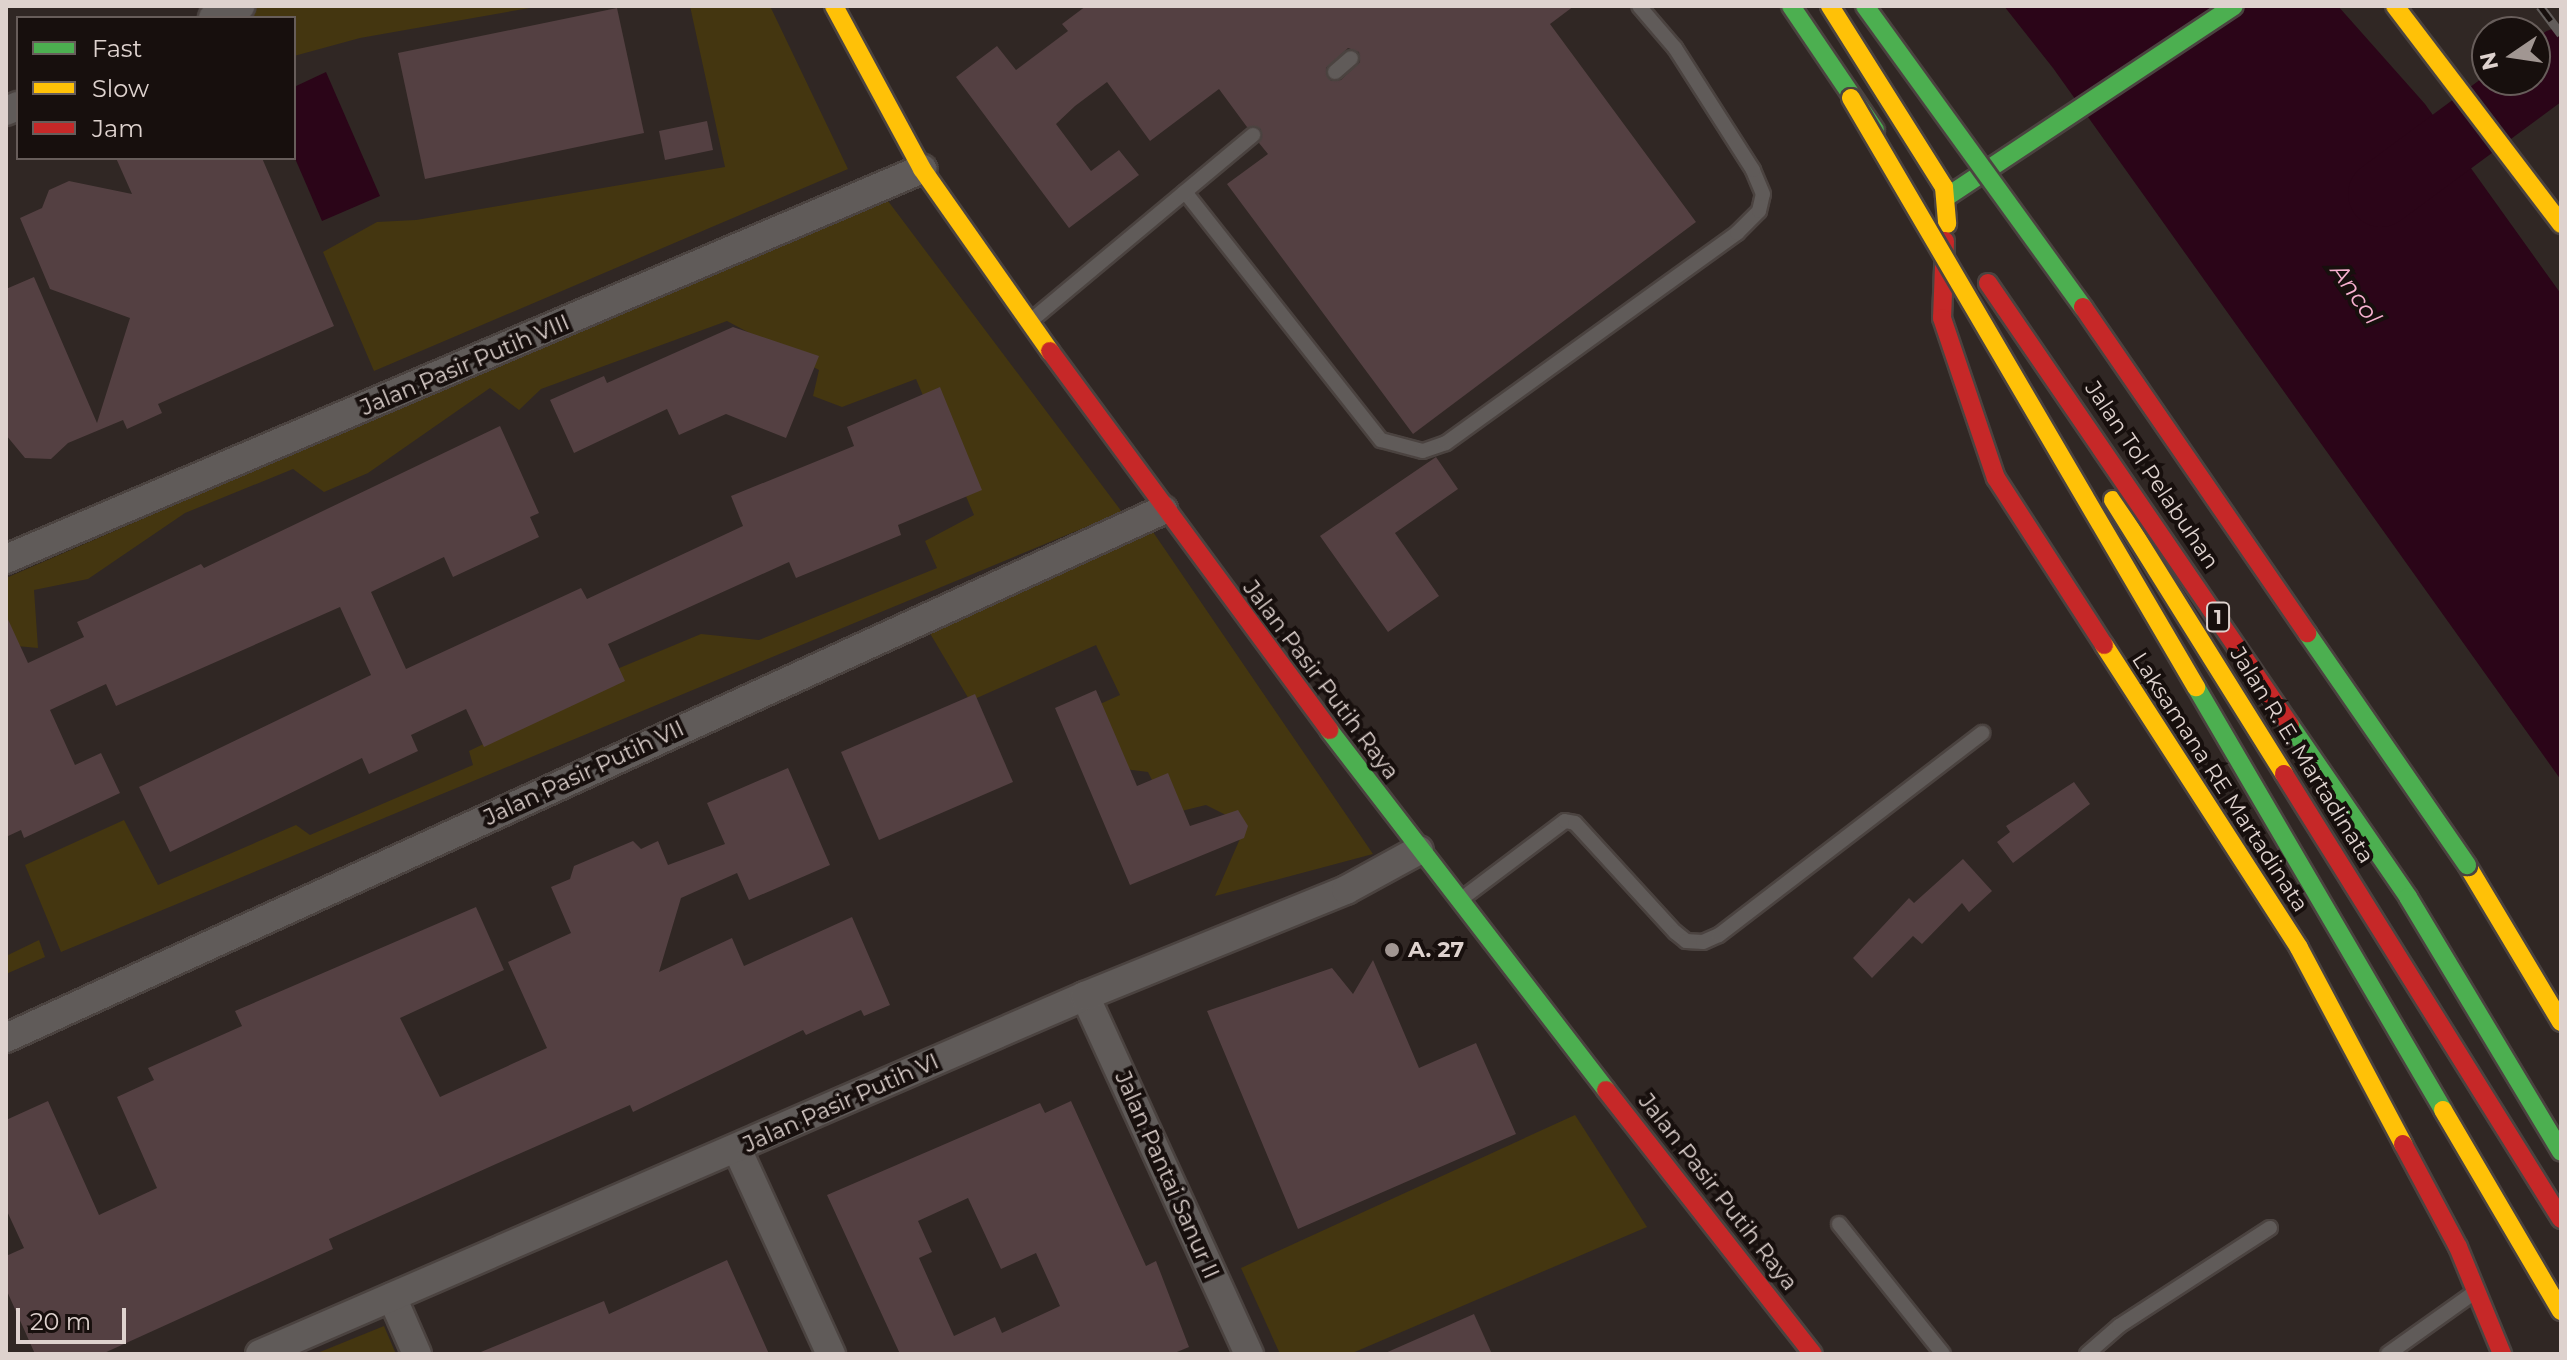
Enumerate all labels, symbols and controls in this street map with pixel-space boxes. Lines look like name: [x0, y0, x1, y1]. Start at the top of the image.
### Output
legend: [16, 16, 296, 160]
north arrow: [2471, 16, 2551, 96]
text: Fast: [92, 34, 142, 63]
text: N: [2474, 49, 2504, 73]
text: Slow: [92, 74, 149, 103]
text: Jam: [92, 114, 144, 143]
water label: Ancol: [2325, 258, 2387, 330]
street label: Jalan Pasir Putih VIII: [357, 309, 573, 421]
street label: Jalan Tol Pelabuhan: [2079, 376, 2225, 574]
street label: Jalan Pasir Putih Raya: [1238, 575, 1404, 785]
road number: 1: [2206, 601, 2230, 633]
street label: Jalan R. E. Martadinata: [2225, 642, 2379, 868]
street label: Laksamana RE Martadinata: [2126, 648, 2314, 916]
street label: Jalan Pasir Putih VII: [480, 715, 688, 831]
place label: A. 27: [1408, 937, 1464, 963]
marker: A. 27: [1383, 941, 1401, 959]
street label: Jalan Pasir Putih VI: [739, 1048, 943, 1158]
street label: Jalan Pantai Sanur II: [1109, 1067, 1225, 1283]
street label: Jalan Pasir Putih Raya: [1633, 1088, 1803, 1296]
scale bar: [20, 1292, 130, 1342]
text: 20 m: [30, 1307, 91, 1336]

